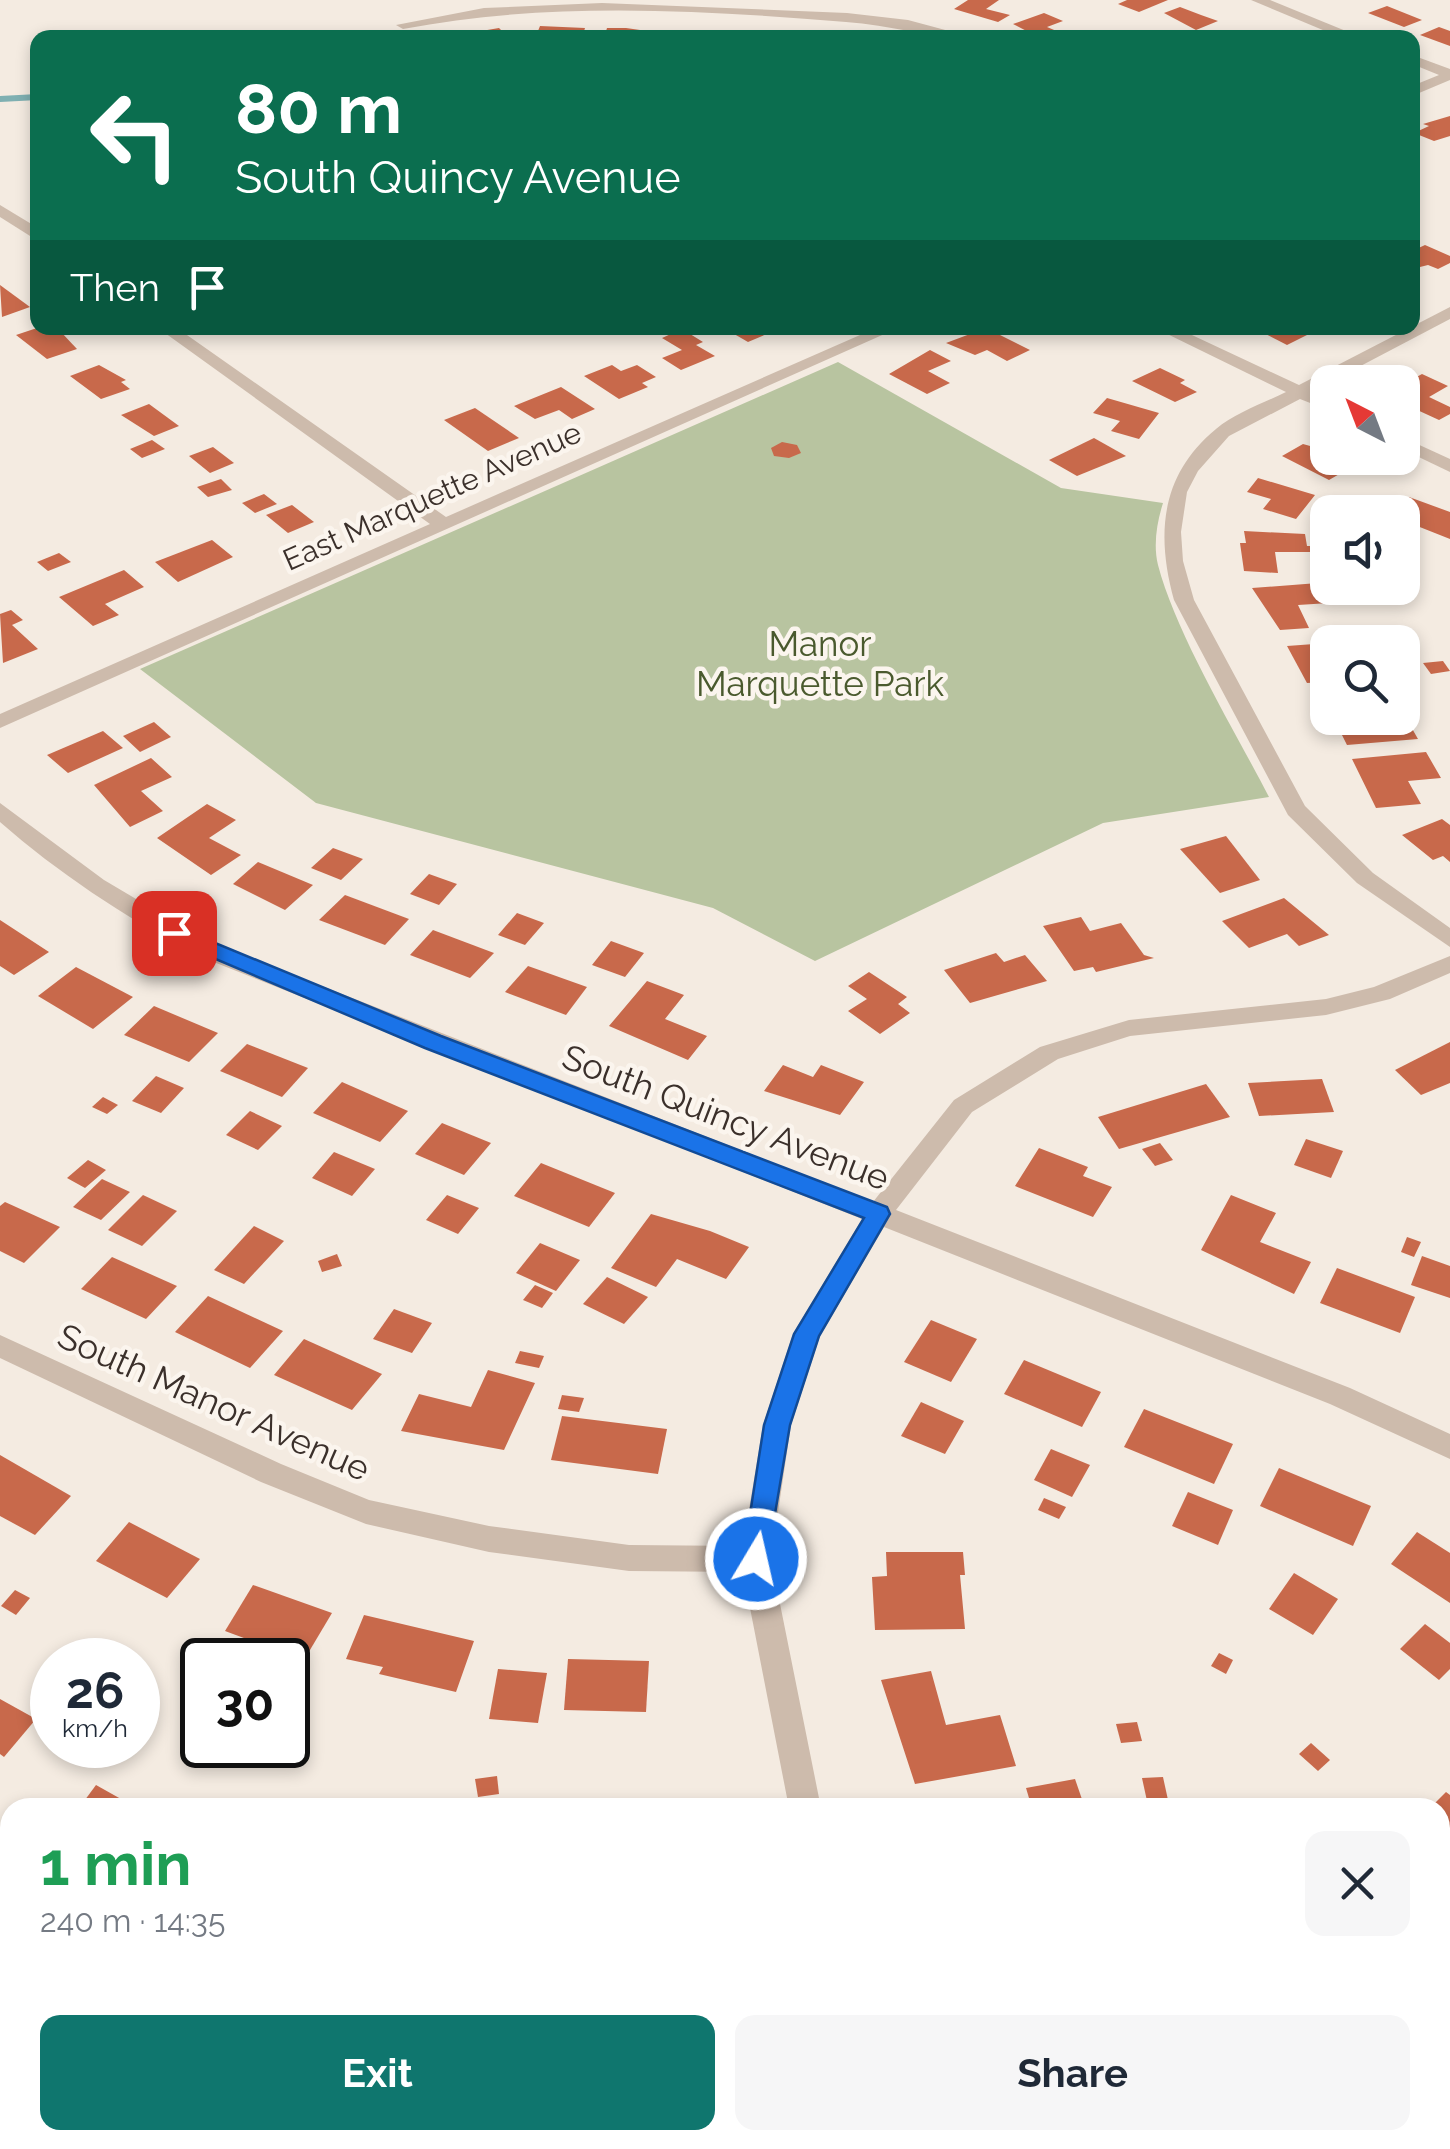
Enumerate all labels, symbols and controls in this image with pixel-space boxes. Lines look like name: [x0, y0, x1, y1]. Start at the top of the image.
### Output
text: 80 m: [235, 67, 402, 149]
icon: left: [70, 70, 200, 200]
text: South Quincy Avenue: [235, 151, 681, 204]
icon: arrive: [180, 260, 235, 315]
text: Then: [70, 265, 160, 310]
north arrow: [1310, 365, 1420, 475]
map controls: [1310, 365, 1420, 735]
street label: East Marquette Avenue: [278, 414, 586, 578]
button: sound: [1310, 495, 1420, 605]
park label: Manor Marquette Park: [696, 623, 945, 704]
button: search: [1310, 625, 1420, 735]
pin: [132, 891, 217, 976]
icon: arrive: [147, 906, 202, 961]
street label: South Quincy Avenue: [557, 1036, 895, 1198]
street label: South Manor Avenue: [52, 1315, 376, 1489]
position arrow: [704, 1507, 808, 1611]
speed limit sign: 30: [180, 1638, 310, 1768]
text: 26: [66, 1661, 124, 1720]
text: km/h: [62, 1713, 128, 1743]
text: 1 min: [40, 1829, 191, 1899]
button: close: [1305, 1831, 1410, 1936]
text: 240 m · 14:35: [40, 1902, 225, 1939]
button: Exit: [40, 2015, 715, 2130]
button: Share: [735, 2015, 1410, 2130]

